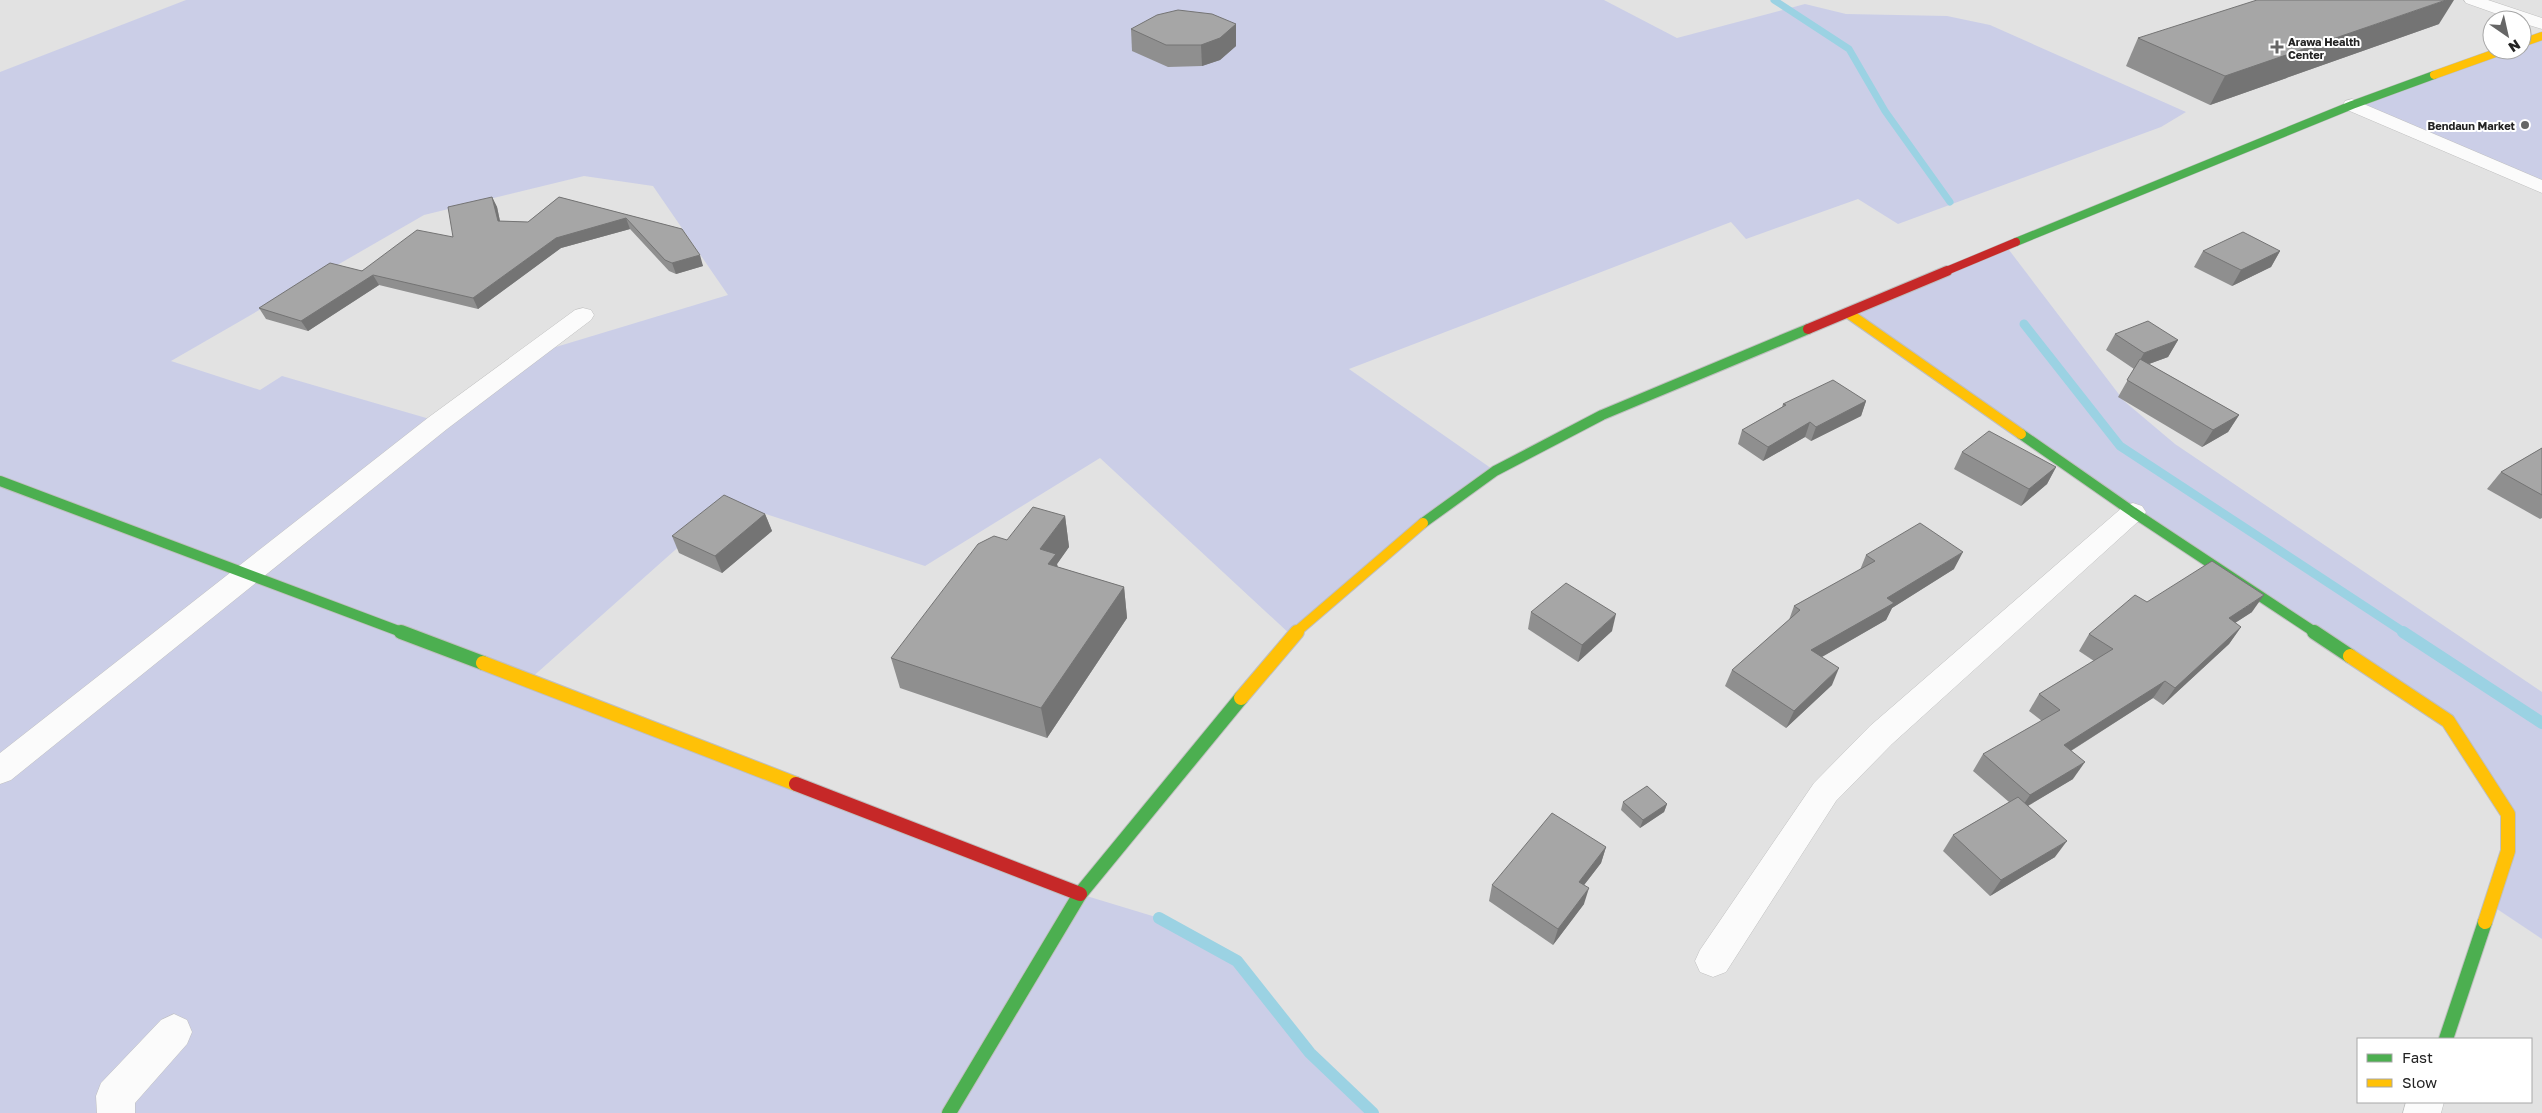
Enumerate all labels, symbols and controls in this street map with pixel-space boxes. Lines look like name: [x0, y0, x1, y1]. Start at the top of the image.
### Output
north arrow: [2482, 10, 2532, 60]
place label: Arawa Health Center: [2288, 35, 2360, 61]
text: N: [2505, 36, 2524, 56]
marker: Arawa Health Center: [2270, 40, 2284, 54]
place label: Bendaun Market: [2428, 119, 2516, 132]
marker: Bendaun Market: [2519, 119, 2531, 131]
legend: [2357, 1038, 2532, 1103]
text: Fast: [2402, 1048, 2433, 1066]
text: Slow: [2402, 1073, 2437, 1091]

